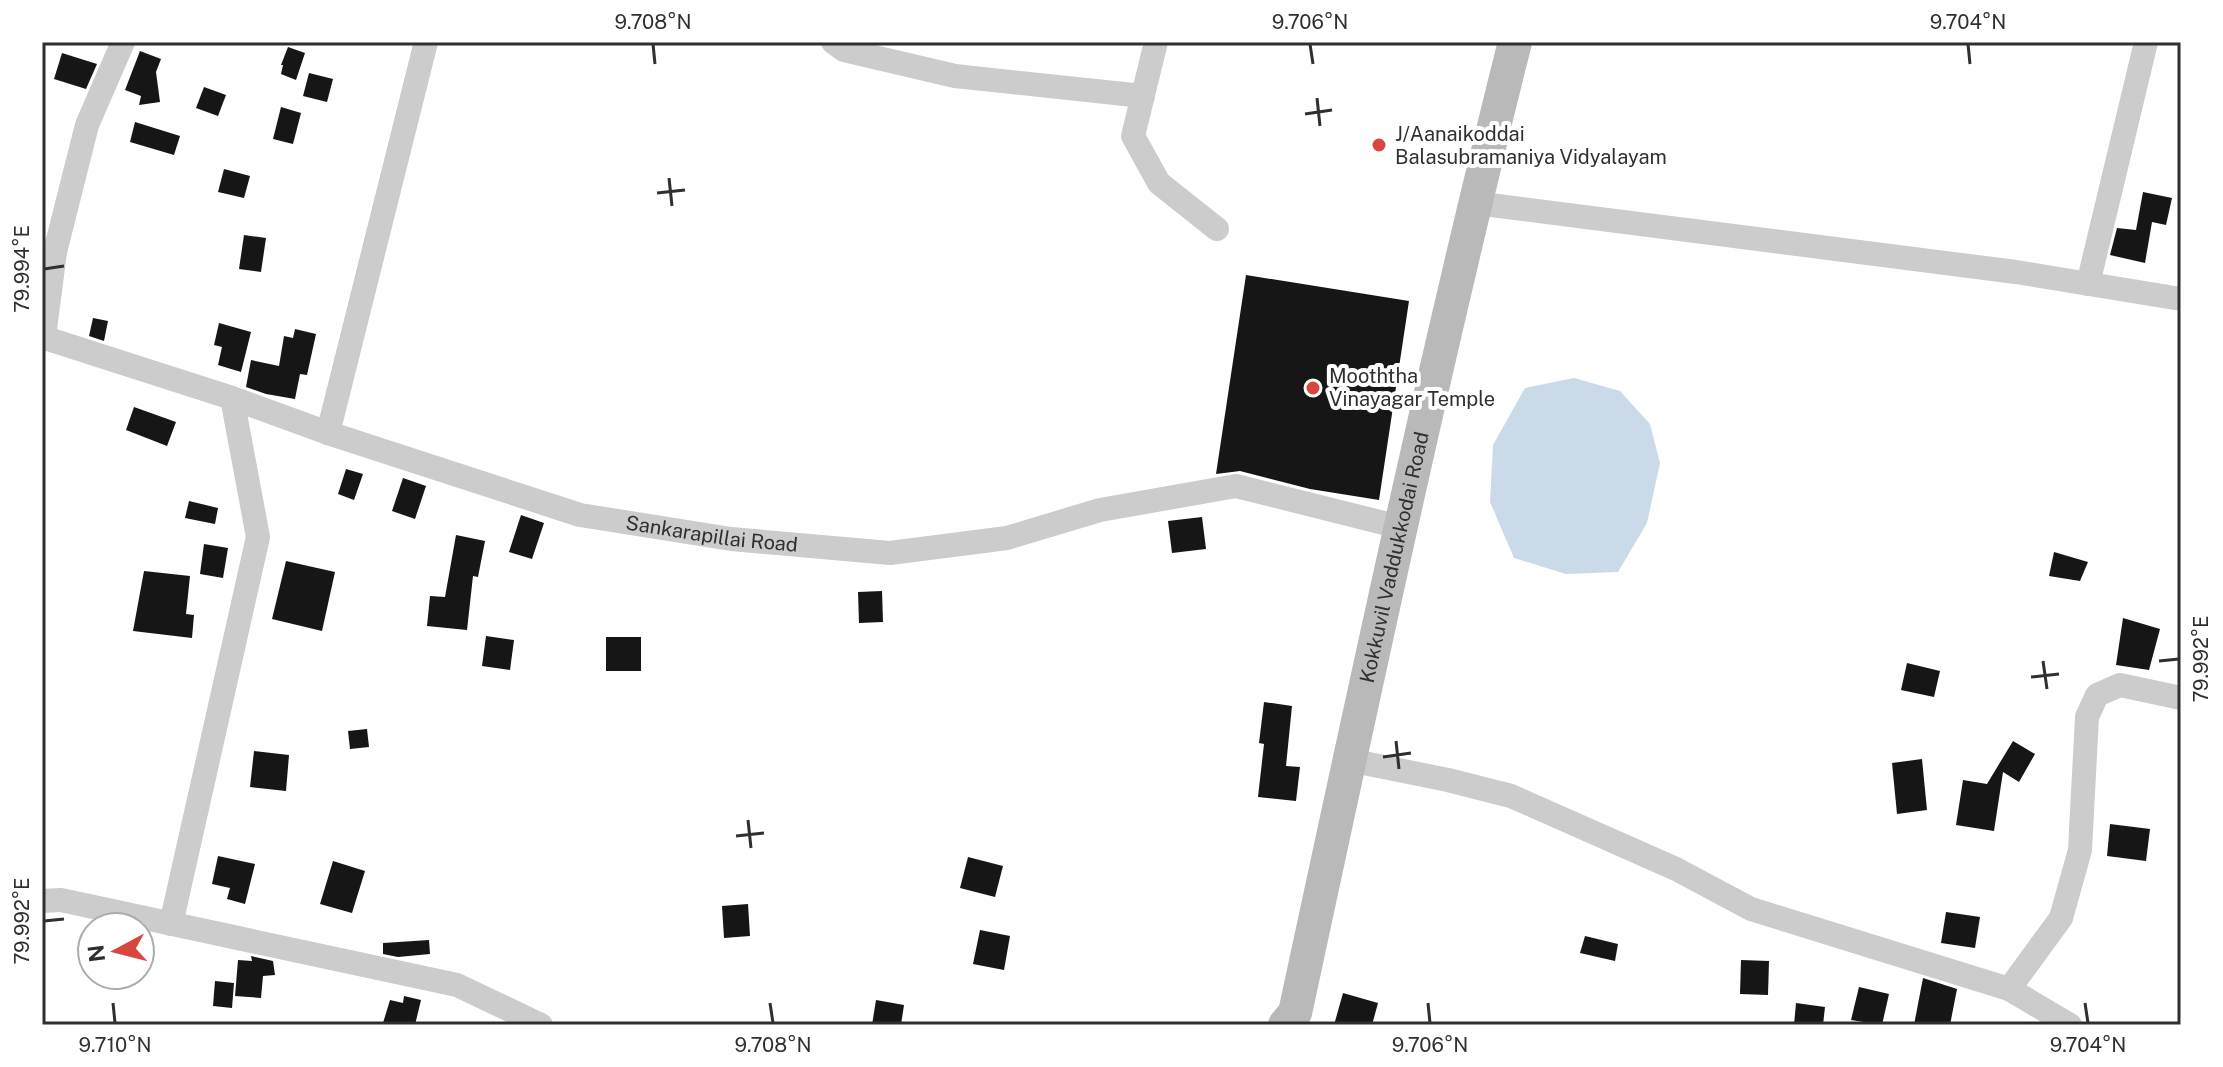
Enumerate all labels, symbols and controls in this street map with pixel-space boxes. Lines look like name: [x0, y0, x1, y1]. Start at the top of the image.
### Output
text: 9.708°N: [615, 10, 692, 34]
text: 9.706°N: [1272, 10, 1348, 34]
text: 9.704°N: [1930, 10, 2006, 34]
place label: J/Aanaikoddai Balasubramaniya Vidyalayam: [1395, 122, 1667, 169]
marker: J/Aanaikoddai Balasubramaniya Vidyalayam: [1370, 136, 1388, 154]
text: 79.994°E: [10, 225, 34, 313]
place label: Mooththa Vinayagar Temple: [1329, 364, 1495, 411]
marker: Mooththa Vinayagar Temple: [1304, 379, 1322, 397]
street label: Kokkuvil Vaddukkodai Road: [1355, 429, 1434, 685]
street label: Sankarapillai Road: [624, 510, 799, 557]
text: 79.992°E: [2189, 615, 2213, 703]
text: 79.992°E: [10, 877, 34, 965]
north arrow: [76, 911, 156, 991]
text: N: [82, 943, 110, 964]
text: 9.710°N: [78, 1033, 152, 1057]
text: 9.708°N: [735, 1033, 812, 1057]
text: 9.706°N: [1392, 1033, 1468, 1057]
text: 9.704°N: [2050, 1033, 2126, 1057]

